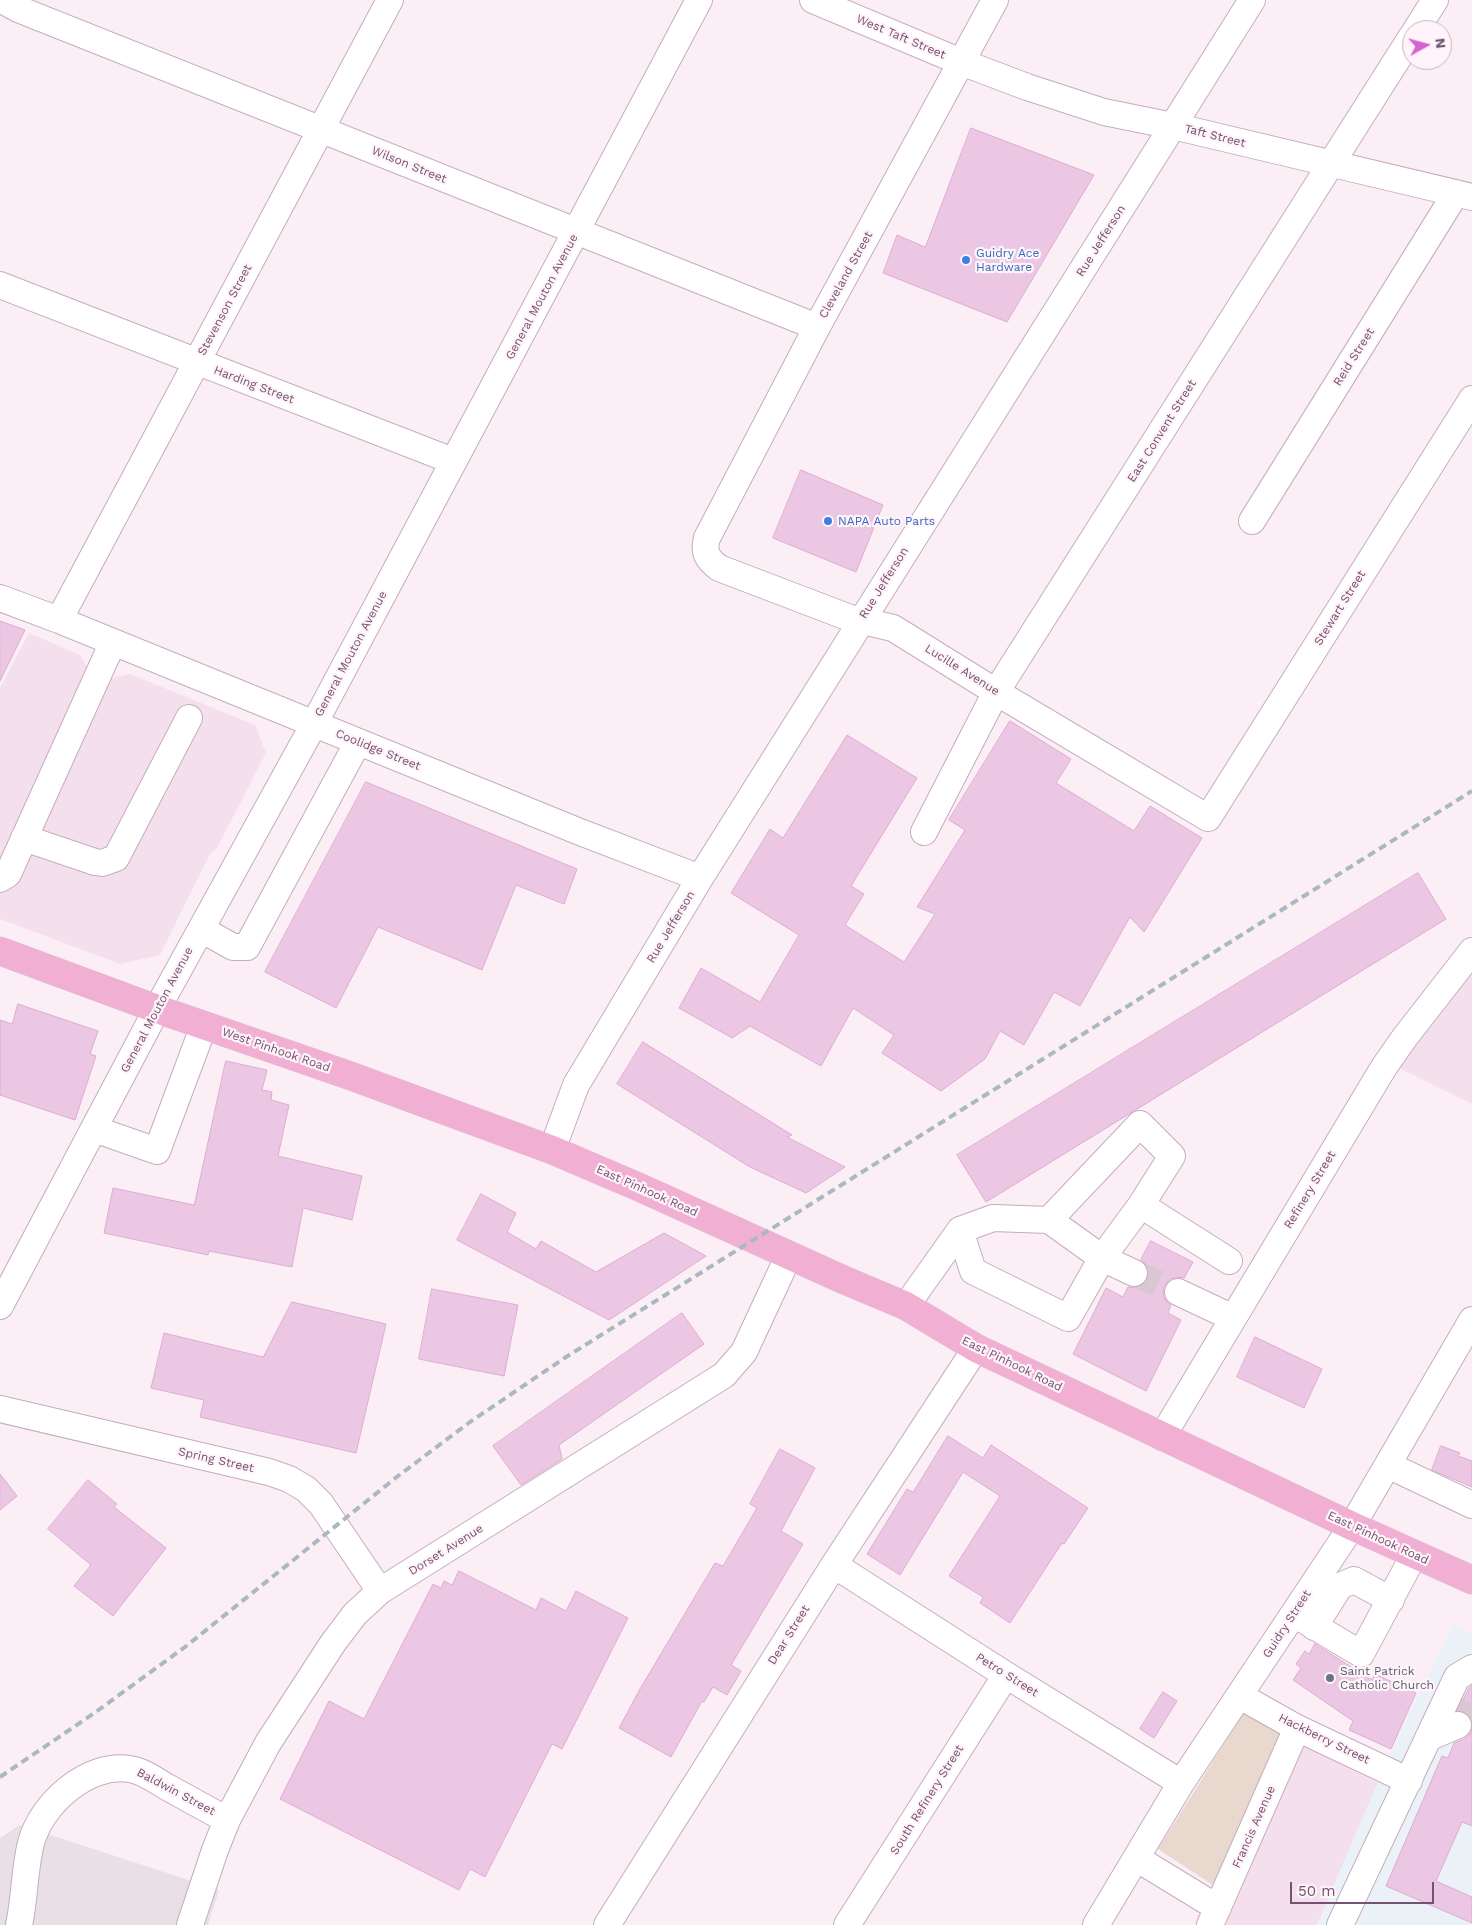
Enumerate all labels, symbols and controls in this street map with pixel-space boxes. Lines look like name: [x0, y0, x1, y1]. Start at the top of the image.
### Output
street label: West Taft Street: [854, 12, 948, 62]
north arrow: [1402, 20, 1452, 70]
text: N: [1432, 37, 1449, 49]
street label: Taft Street: [1183, 121, 1247, 151]
street label: Wilson Street: [369, 143, 449, 187]
street label: Rue Jefferson: [1073, 203, 1129, 279]
street label: Cleveland Street: [816, 229, 876, 321]
street label: General Mouton Avenue: [503, 232, 581, 362]
place label: Guidry Ace Hardware: [976, 246, 1039, 274]
marker: Guidry Ace Hardware: [960, 254, 972, 266]
street label: Stevenson Street: [195, 262, 255, 358]
street label: Reid Street: [1331, 325, 1377, 389]
street label: Harding Street: [212, 363, 296, 407]
street label: East Convent Street: [1125, 377, 1199, 485]
place label: NAPA Auto Parts: [838, 514, 935, 528]
marker: NAPA Auto Parts: [822, 515, 834, 527]
street label: Rue Jefferson: [856, 545, 912, 621]
street label: Stewart Street: [1311, 568, 1369, 648]
street label: General Mouton Avenue: [312, 589, 390, 719]
street label: Lucille Avenue: [922, 641, 1002, 699]
street label: Coolidge Street: [333, 726, 423, 774]
street label: Rue Jefferson: [644, 888, 698, 966]
street label: General Mouton Avenue: [118, 945, 196, 1075]
street label: West Pinhook Road: [220, 1025, 332, 1075]
street label: Refinery Street: [1281, 1148, 1339, 1232]
street label: East Pinhook Road: [594, 1162, 700, 1220]
street label: East Pinhook Road: [959, 1333, 1065, 1395]
street label: Spring Street: [177, 1444, 255, 1476]
street label: East Pinhook Road: [1325, 1508, 1431, 1568]
street label: Dorset Avenue: [406, 1521, 486, 1579]
street label: Guidry Street: [1260, 1587, 1314, 1661]
street label: Dear Street: [765, 1603, 813, 1667]
street label: Petro Street: [973, 1650, 1041, 1700]
place label: Saint Patrick Catholic Church: [1340, 1664, 1434, 1692]
marker: Saint Patrick Catholic Church: [1324, 1672, 1336, 1684]
street label: Hackberry Street: [1276, 1711, 1372, 1767]
street label: South Refinery Street: [887, 1742, 967, 1858]
street label: Baldwin Street: [134, 1765, 218, 1819]
street label: Francis Avenue: [1229, 1784, 1279, 1870]
scale bar: [1292, 1872, 1436, 1904]
text: 50 m: [1298, 1882, 1335, 1900]

